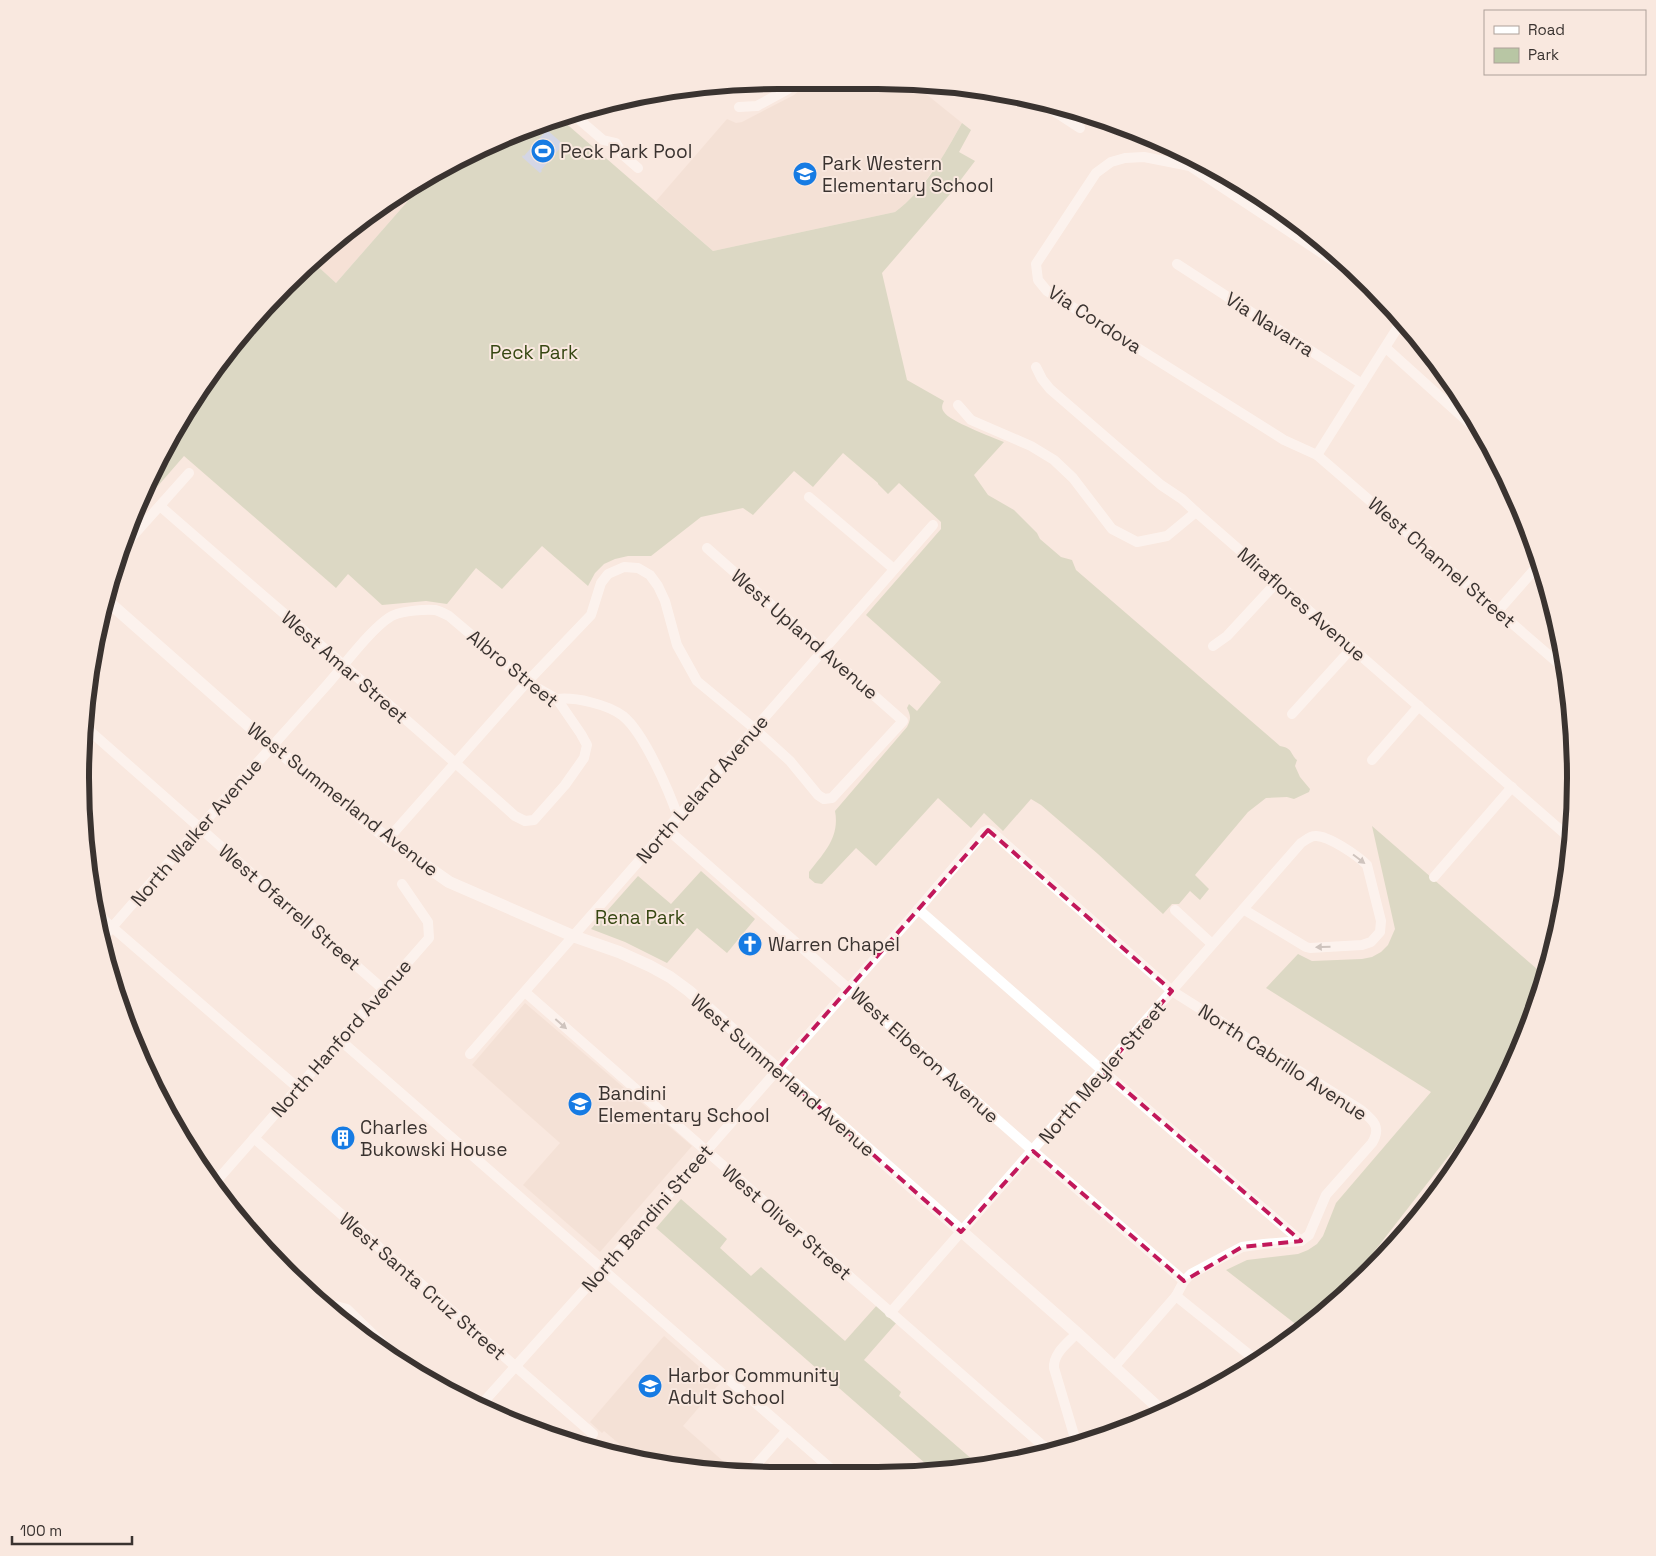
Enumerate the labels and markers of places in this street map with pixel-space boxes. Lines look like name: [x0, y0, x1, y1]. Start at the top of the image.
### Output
sports icon: Peck Park Pool: [530, 138, 556, 164]
place label: Peck Park Pool: [560, 139, 692, 164]
place label: Park Western Elementary School: [822, 151, 994, 198]
school or university icon: Park Western Elementary School: [792, 161, 818, 187]
church icon: Warren Chapel: [737, 931, 763, 957]
place label: Warren Chapel: [768, 932, 900, 957]
place label: Bandini Elementary School: [598, 1081, 770, 1128]
school or university icon: Bandini Elementary School: [567, 1091, 593, 1117]
place label: Charles Bukowski House: [360, 1115, 507, 1162]
building icon: Charles Bukowski House: [330, 1125, 356, 1151]
place label: Harbor Community Adult School: [668, 1363, 839, 1410]
school or university icon: Harbor Community Adult School: [637, 1373, 663, 1399]

